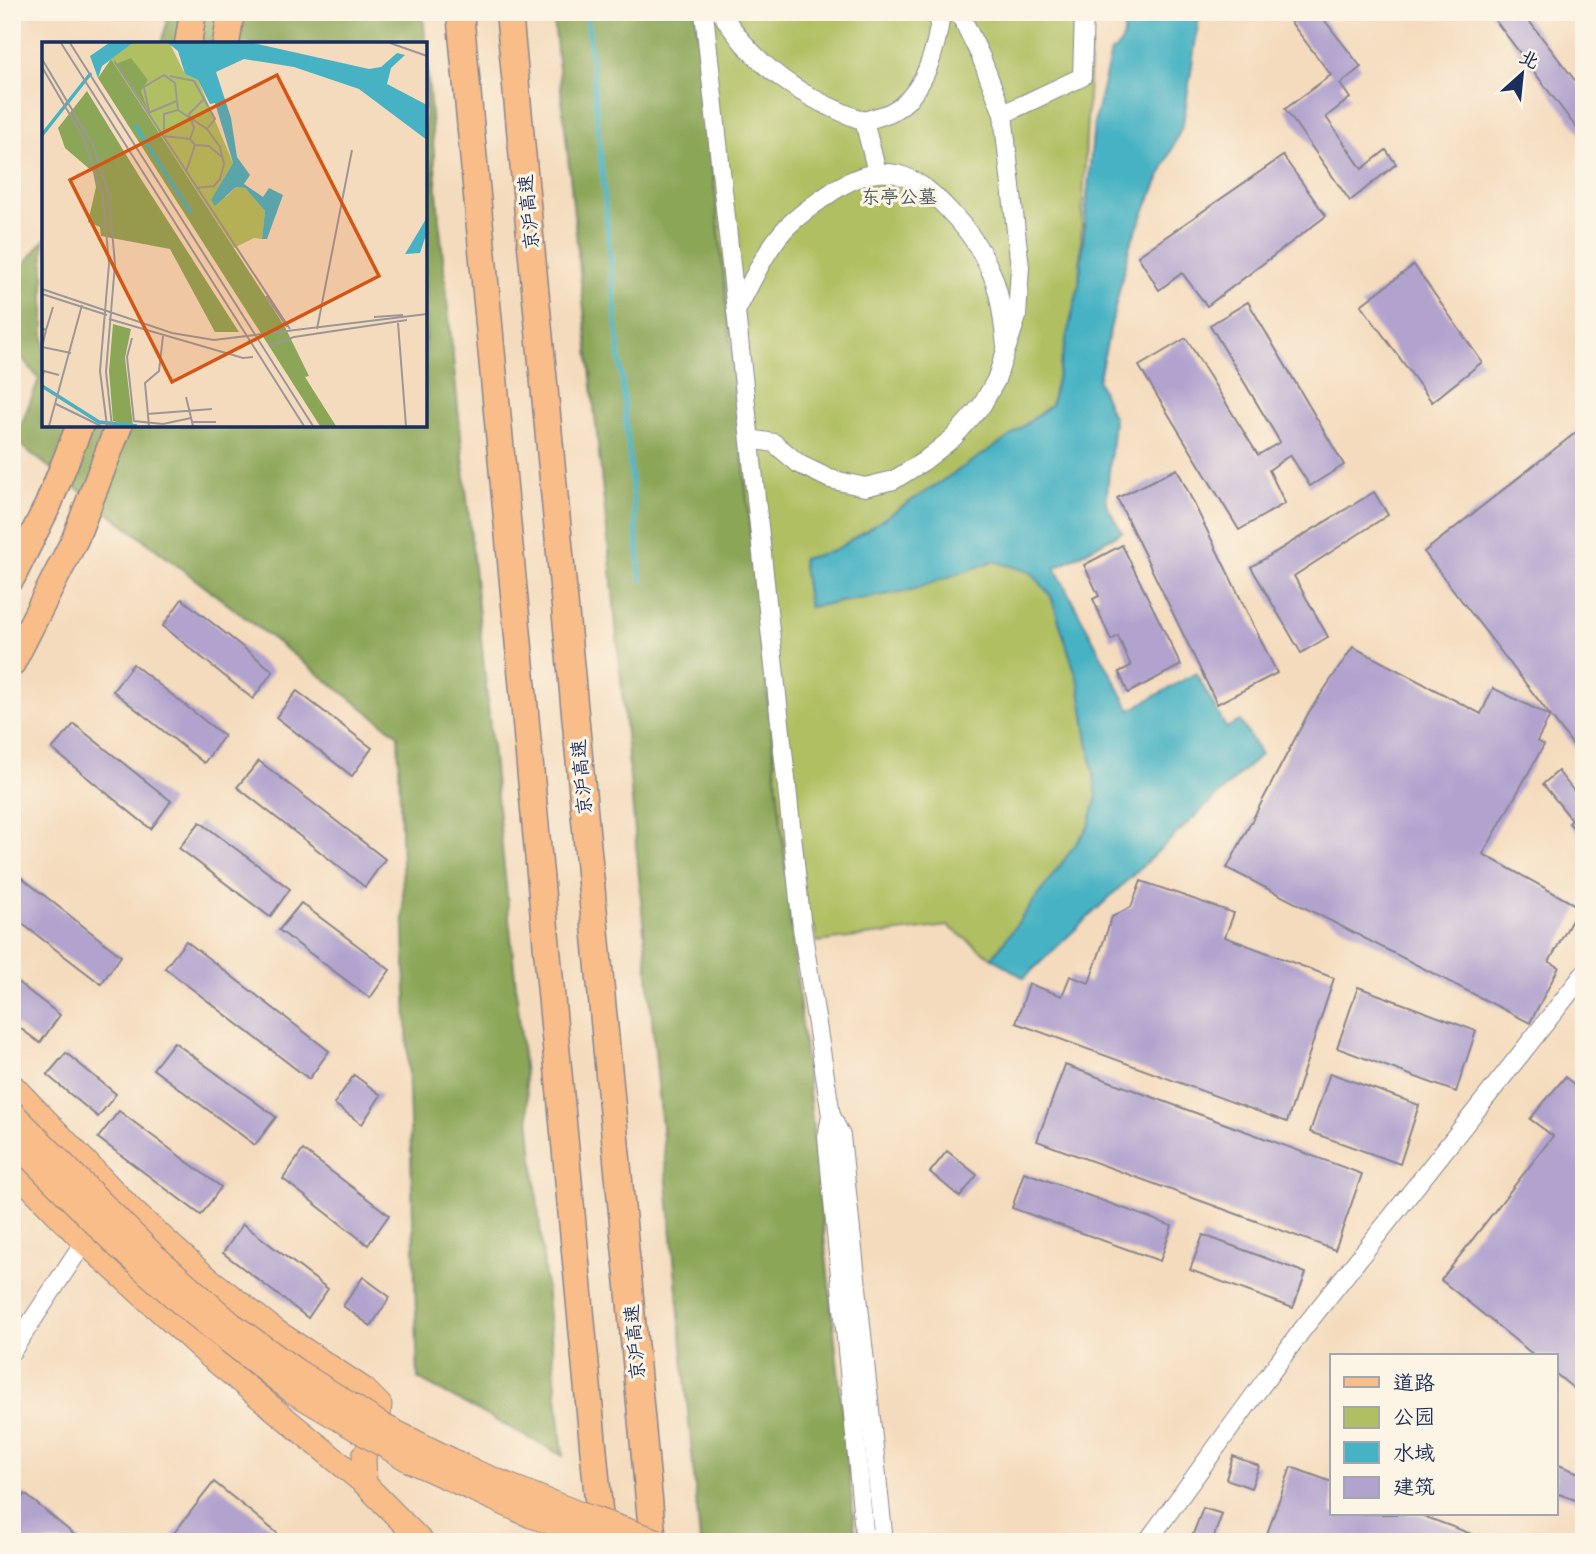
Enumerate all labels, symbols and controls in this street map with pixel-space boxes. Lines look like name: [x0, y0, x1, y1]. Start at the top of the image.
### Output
north arrow: [1488, 38, 1558, 108]
inset map: [42, 42, 427, 427]
text: 北: [1514, 47, 1542, 77]
street label: 京沪高速: [516, 173, 546, 251]
park label: 东亭公墓: [861, 187, 937, 211]
street label: 京沪高速: [569, 738, 599, 816]
street label: 京沪高速: [622, 1303, 652, 1381]
legend: [1330, 1354, 1558, 1516]
text: 道路: [1393, 1372, 1435, 1399]
text: 公园: [1393, 1407, 1435, 1433]
text: 水域: [1393, 1442, 1435, 1469]
text: 建筑: [1393, 1477, 1435, 1503]

